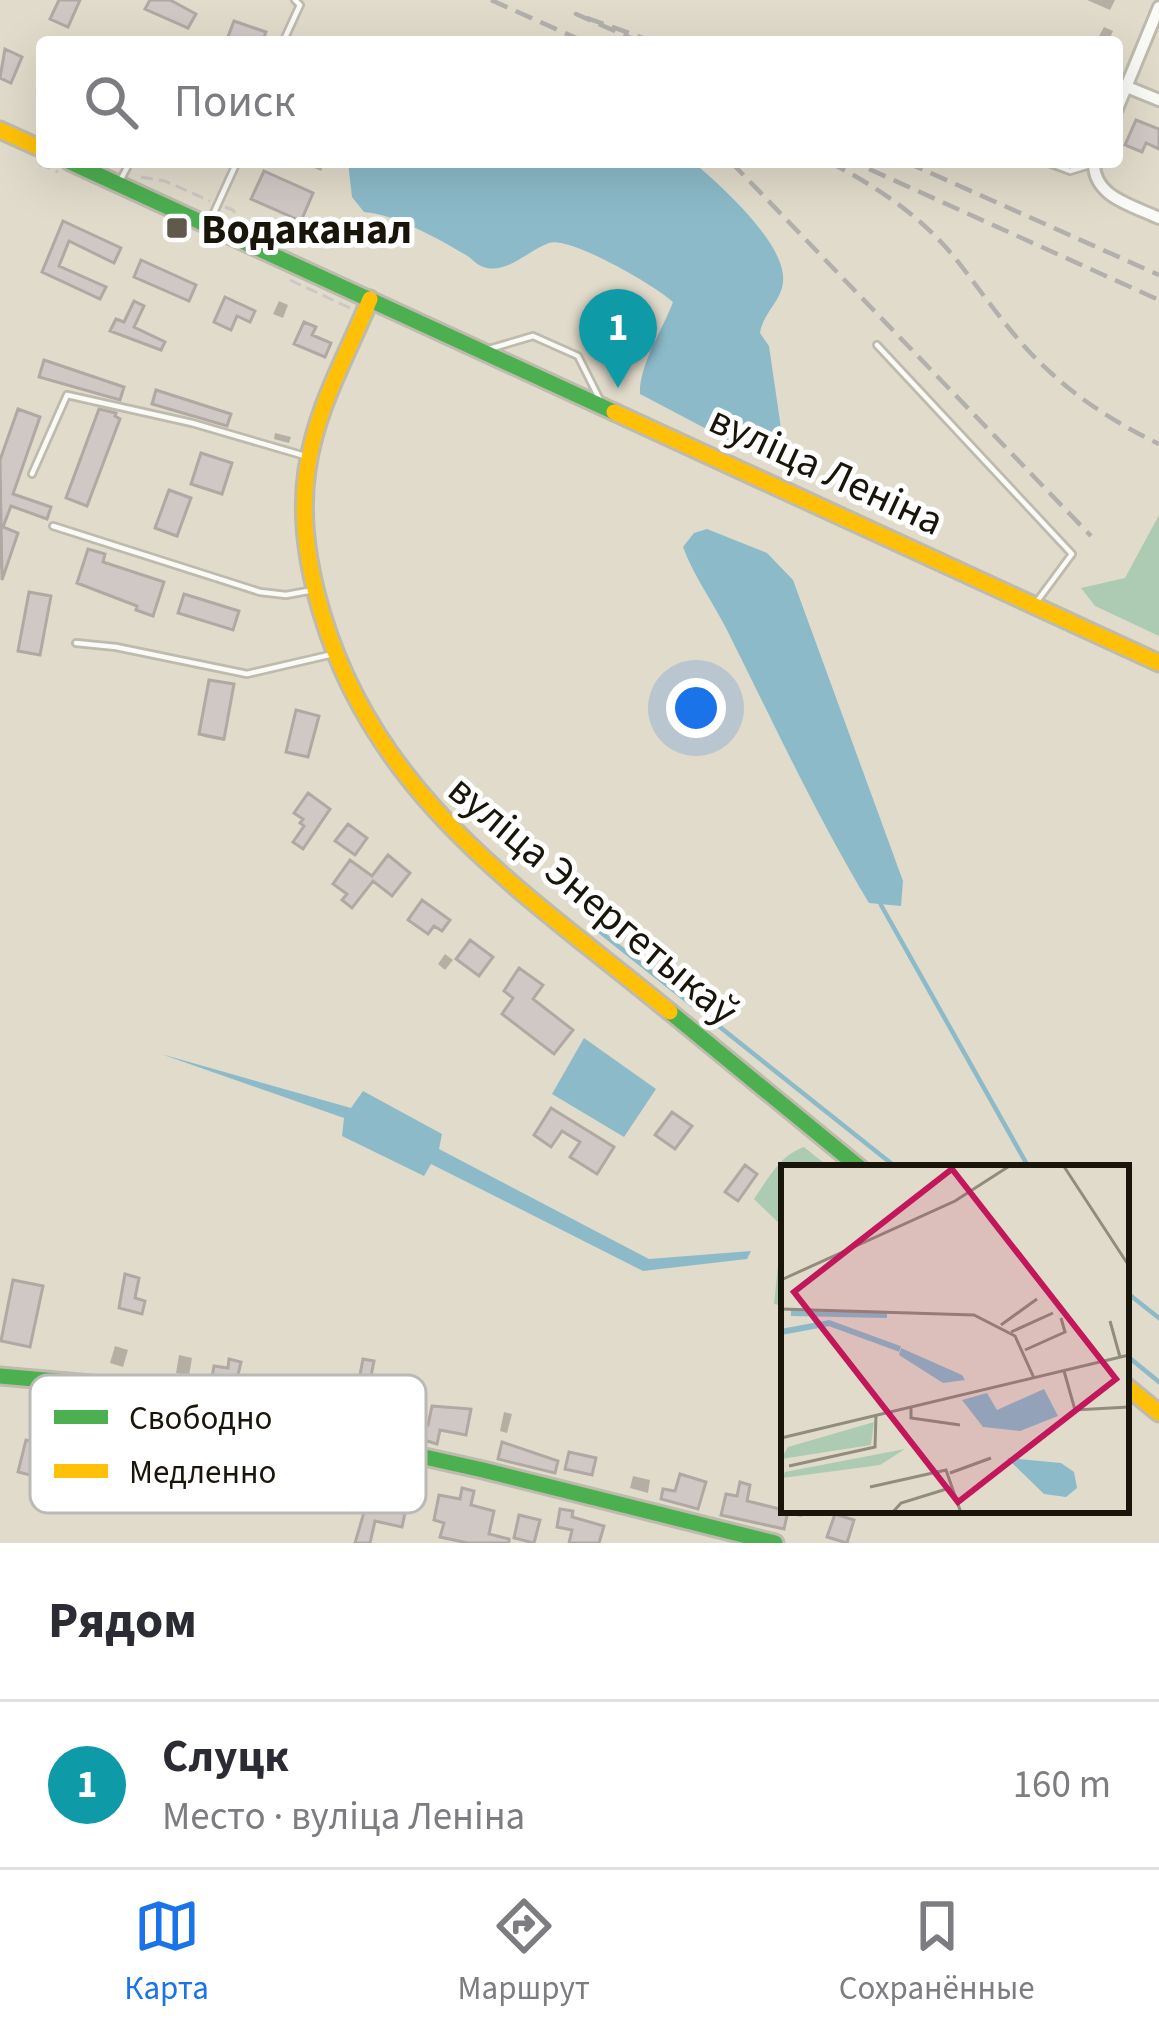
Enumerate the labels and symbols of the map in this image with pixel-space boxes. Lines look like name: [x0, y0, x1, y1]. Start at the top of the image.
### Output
place label: Водаканал: [201, 200, 412, 260]
marker: Водаканал: [164, 215, 190, 241]
pin: 1: [579, 289, 657, 388]
street label: вуліца Леніна: [699, 390, 953, 551]
your location: [666, 678, 726, 738]
street label: вуліца Энергетыкаў: [435, 761, 751, 1040]
inset map: [781, 1165, 1129, 1513]
legend: [30, 1375, 426, 1513]
text: Свободно: [129, 1395, 272, 1442]
text: Медленно: [129, 1449, 276, 1496]

